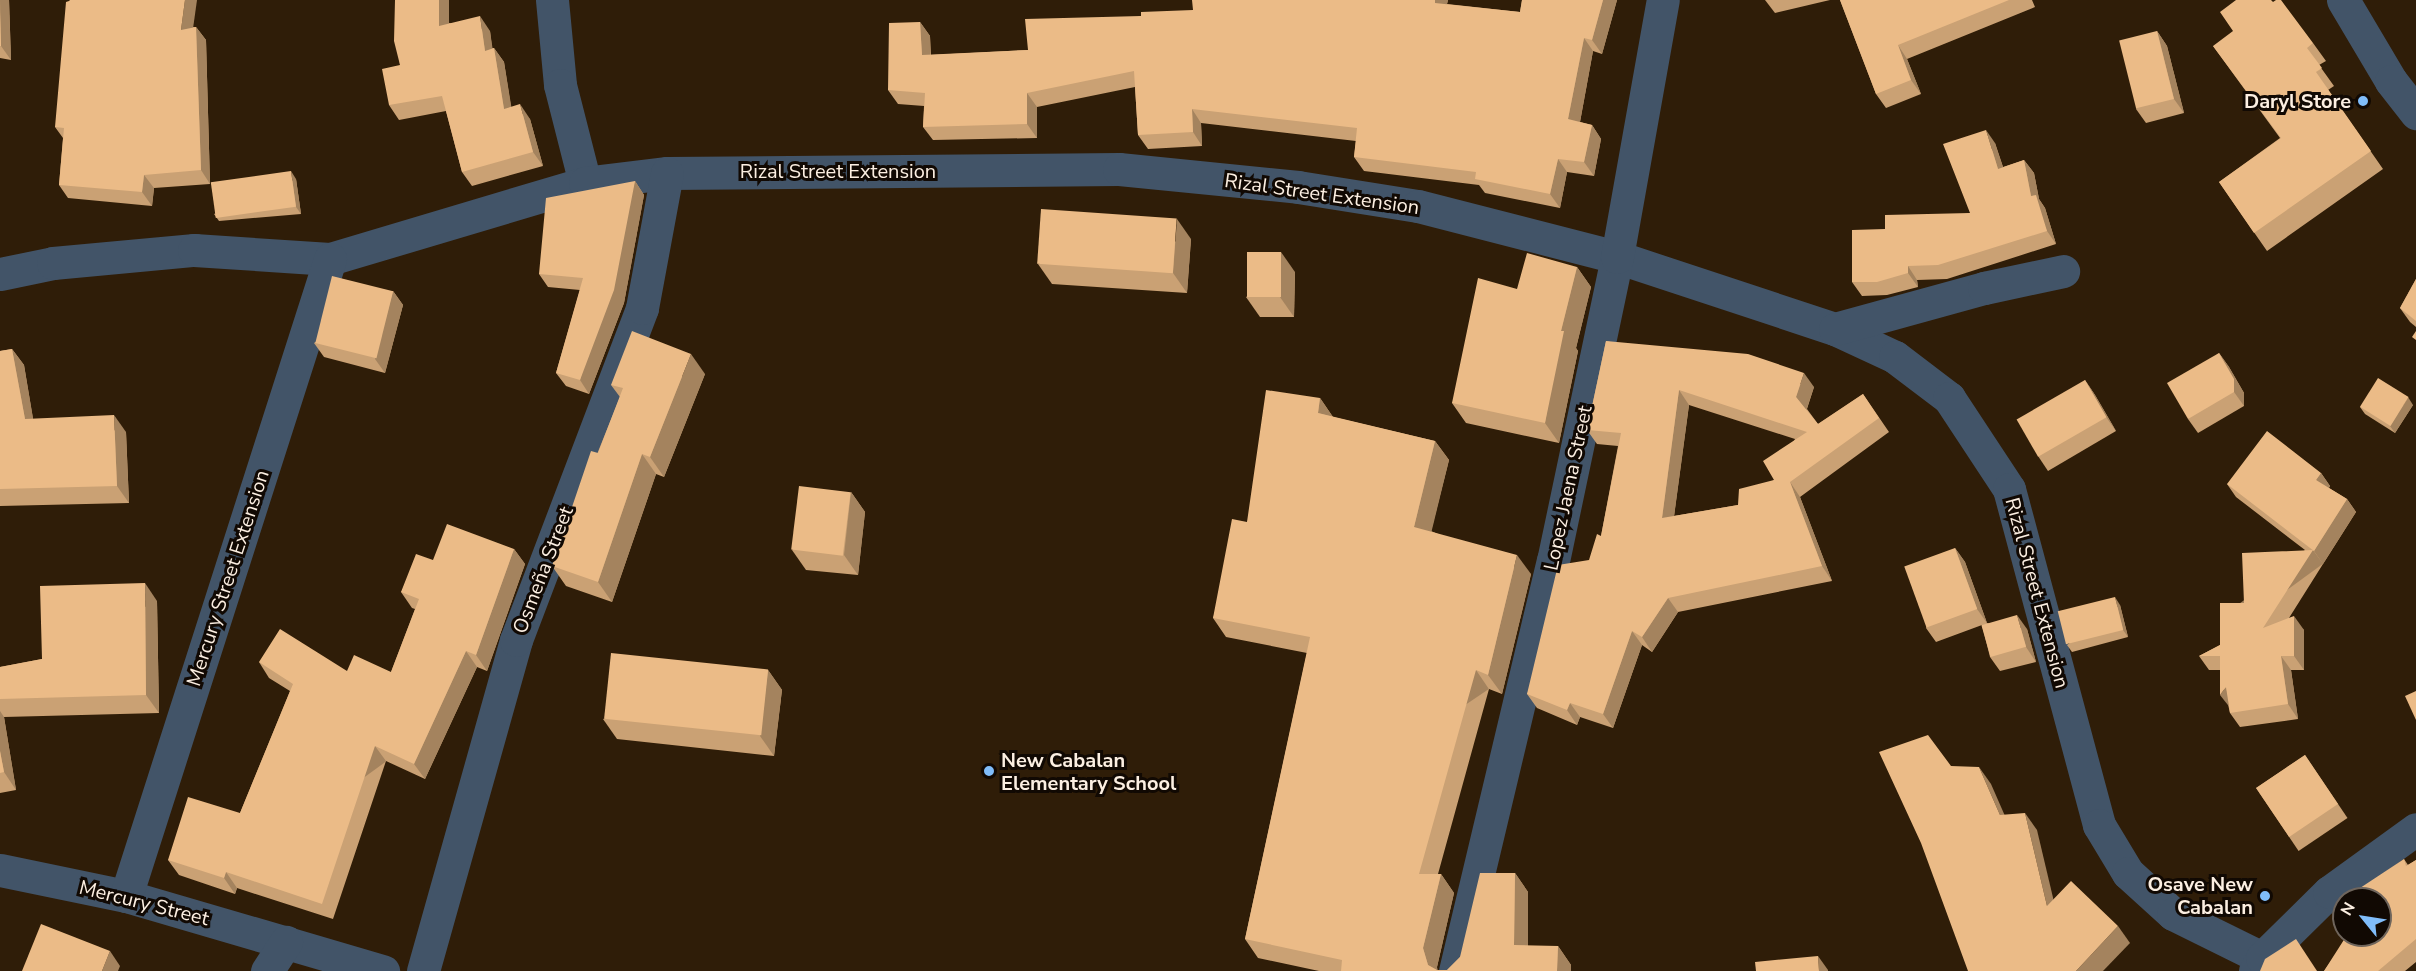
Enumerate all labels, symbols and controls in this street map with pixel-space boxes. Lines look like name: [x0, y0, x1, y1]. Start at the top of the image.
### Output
place label: Daryl Store: [2244, 89, 2351, 113]
marker: Daryl Store: [2356, 94, 2370, 108]
street label: Rizal Street Extension: [740, 159, 936, 183]
street label: Rizal Street Extension: [1223, 168, 1421, 220]
street label: Lopez Jaena Street: [1539, 403, 1597, 573]
street label: Mercury Street Extension: [182, 467, 274, 689]
street label: Rizal Street Extension: [2000, 495, 2074, 691]
street label: Osmeña Street: [508, 503, 578, 637]
place label: New Cabalan Elementary School: [1001, 748, 1176, 795]
marker: New Cabalan Elementary School: [982, 764, 996, 778]
place label: Osave New Cabalan: [2147, 873, 2253, 920]
street label: Mercury Street: [77, 875, 211, 931]
north arrow: [2332, 887, 2392, 947]
marker: Osave New Cabalan: [2258, 889, 2272, 903]
text: N: [2336, 898, 2361, 920]

